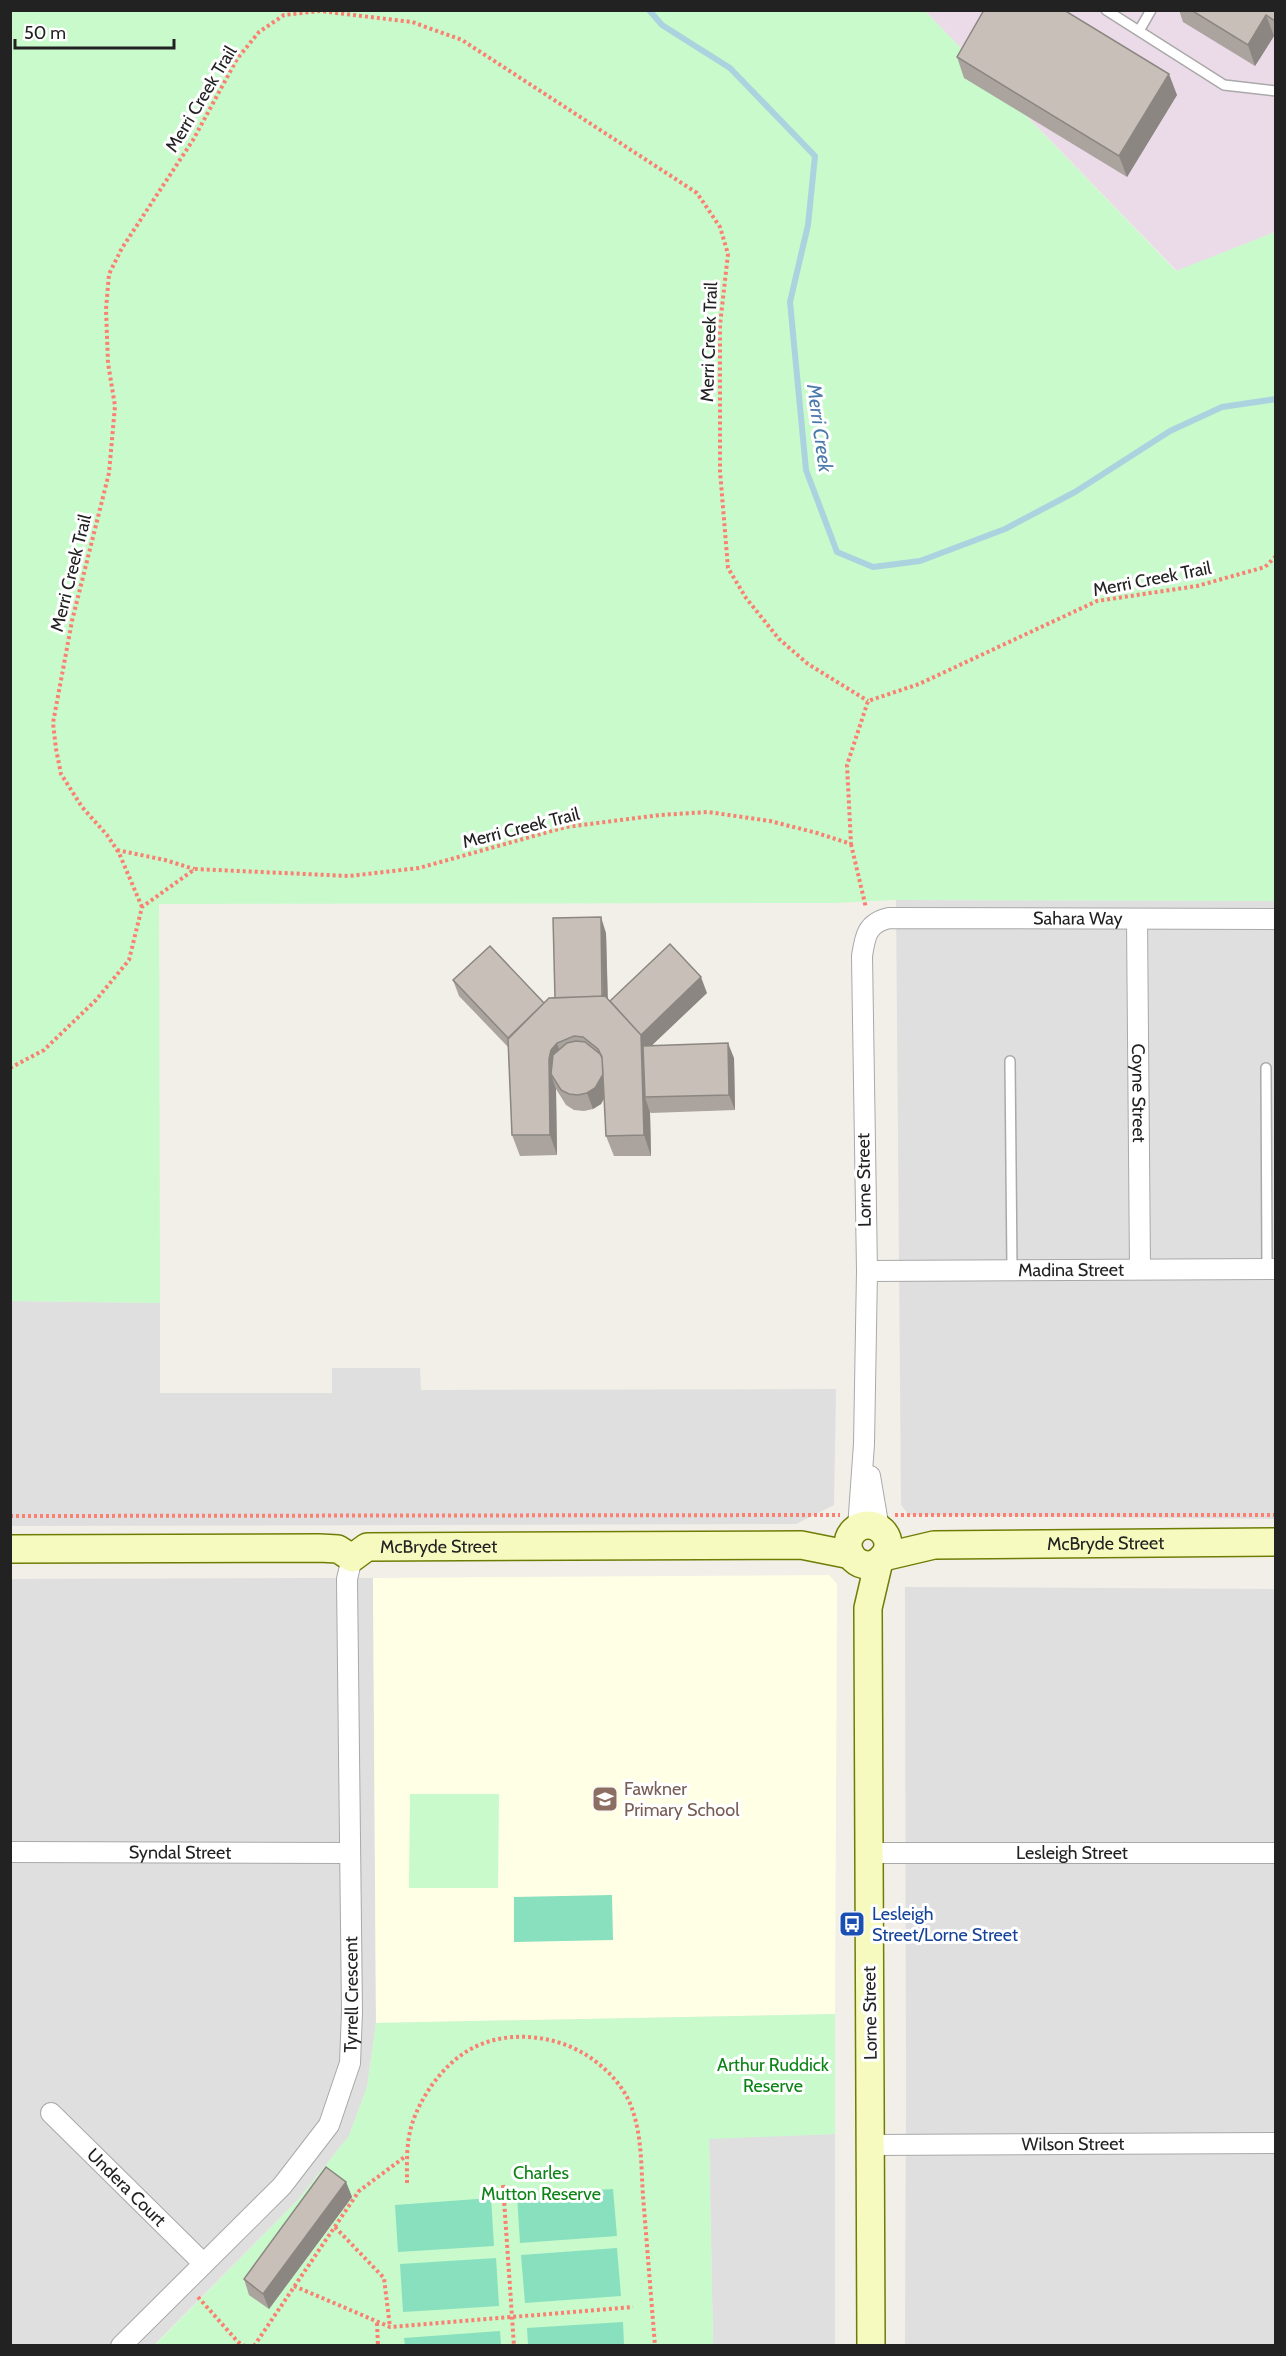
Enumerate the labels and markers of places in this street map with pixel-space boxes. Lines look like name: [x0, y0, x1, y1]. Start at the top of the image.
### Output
place label: Fawkner Primary School: [624, 1778, 740, 1821]
school or university icon: Fawkner Primary School: [590, 1784, 620, 1814]
place label: Lesleigh Street/Lorne Street: [872, 1903, 1018, 1946]
bus stop icon: Lesleigh Street/Lorne Street: [837, 1909, 867, 1939]

